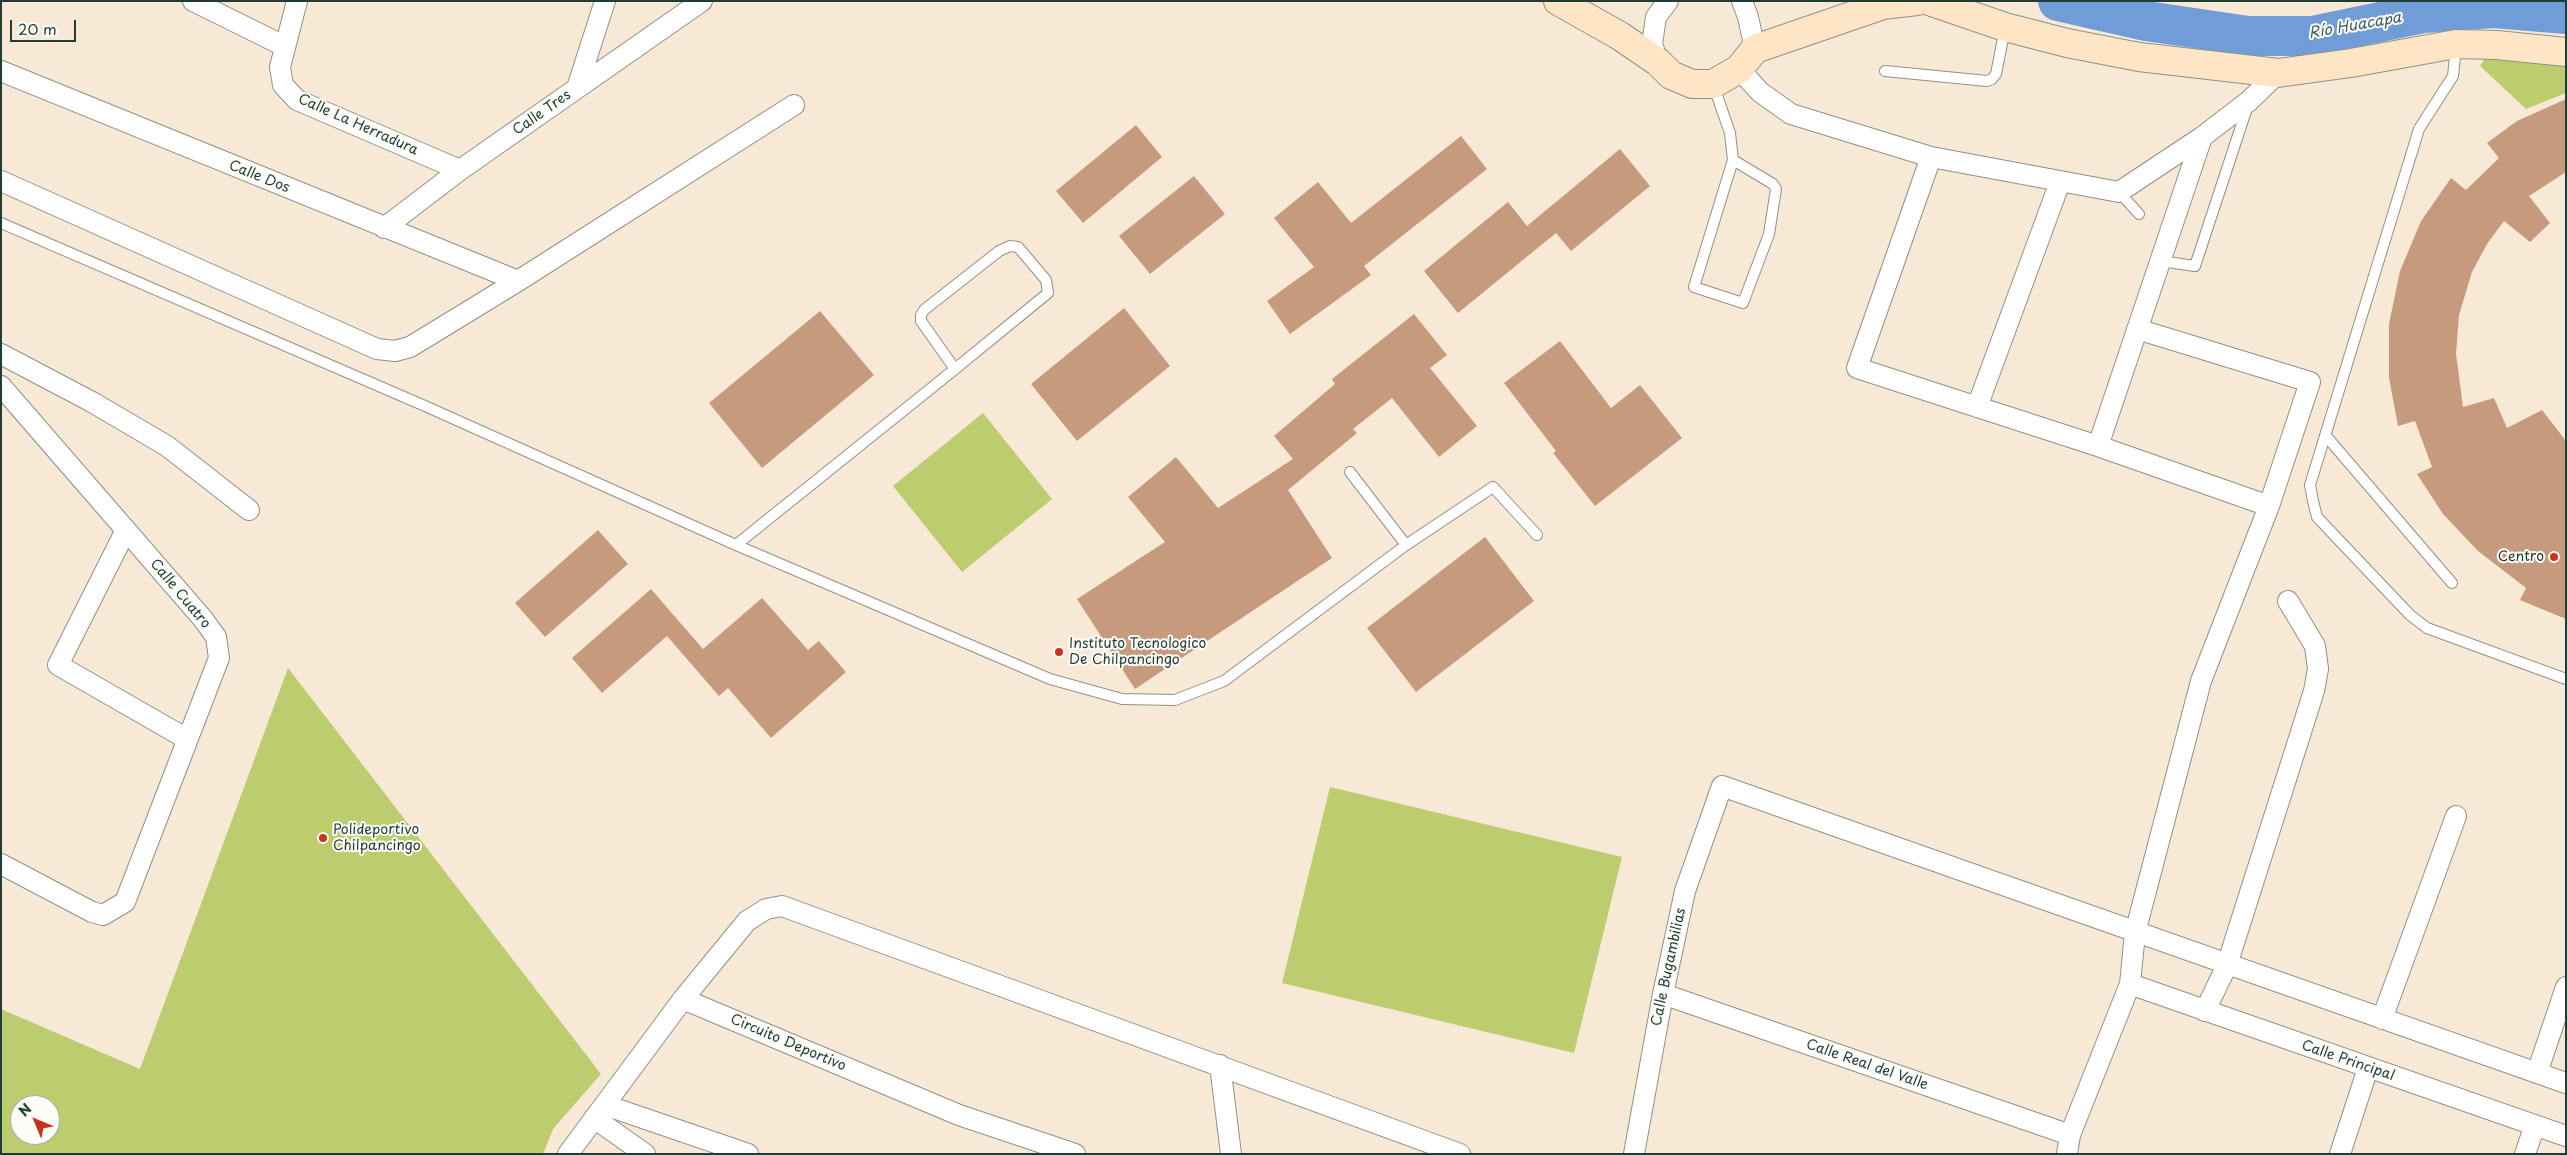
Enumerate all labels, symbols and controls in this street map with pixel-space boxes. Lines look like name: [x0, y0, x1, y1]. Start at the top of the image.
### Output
water label: Río Huacapa: [2307, 9, 2403, 43]
scale bar: [12, 10, 79, 42]
text: 20 m: [18, 17, 57, 40]
street label: Calle Tres: [510, 87, 574, 139]
street label: Calle La Herradura: [295, 91, 421, 159]
street label: Calle Dos: [226, 157, 292, 197]
place label: Centro: [2498, 549, 2544, 565]
marker: Centro: [2548, 551, 2560, 563]
street label: Calle Cuatro: [146, 556, 214, 632]
place label: Instituto Tecnologico De Chilpancingo: [1069, 636, 1206, 669]
marker: Instituto Tecnologico De Chilpancingo: [1053, 646, 1065, 658]
place label: Polideportivo Chilpancingo: [333, 822, 421, 854]
marker: Polideportivo Chilpancingo: [317, 832, 329, 844]
street label: Calle Bugambilias: [1648, 906, 1690, 1028]
street label: Circuito Deportivo: [728, 1011, 848, 1075]
street label: Calle Real del Valle: [1804, 1036, 1930, 1094]
street label: Calle Principal: [2299, 1037, 2397, 1085]
north arrow: [10, 1095, 60, 1145]
text: N: [13, 1098, 36, 1121]

